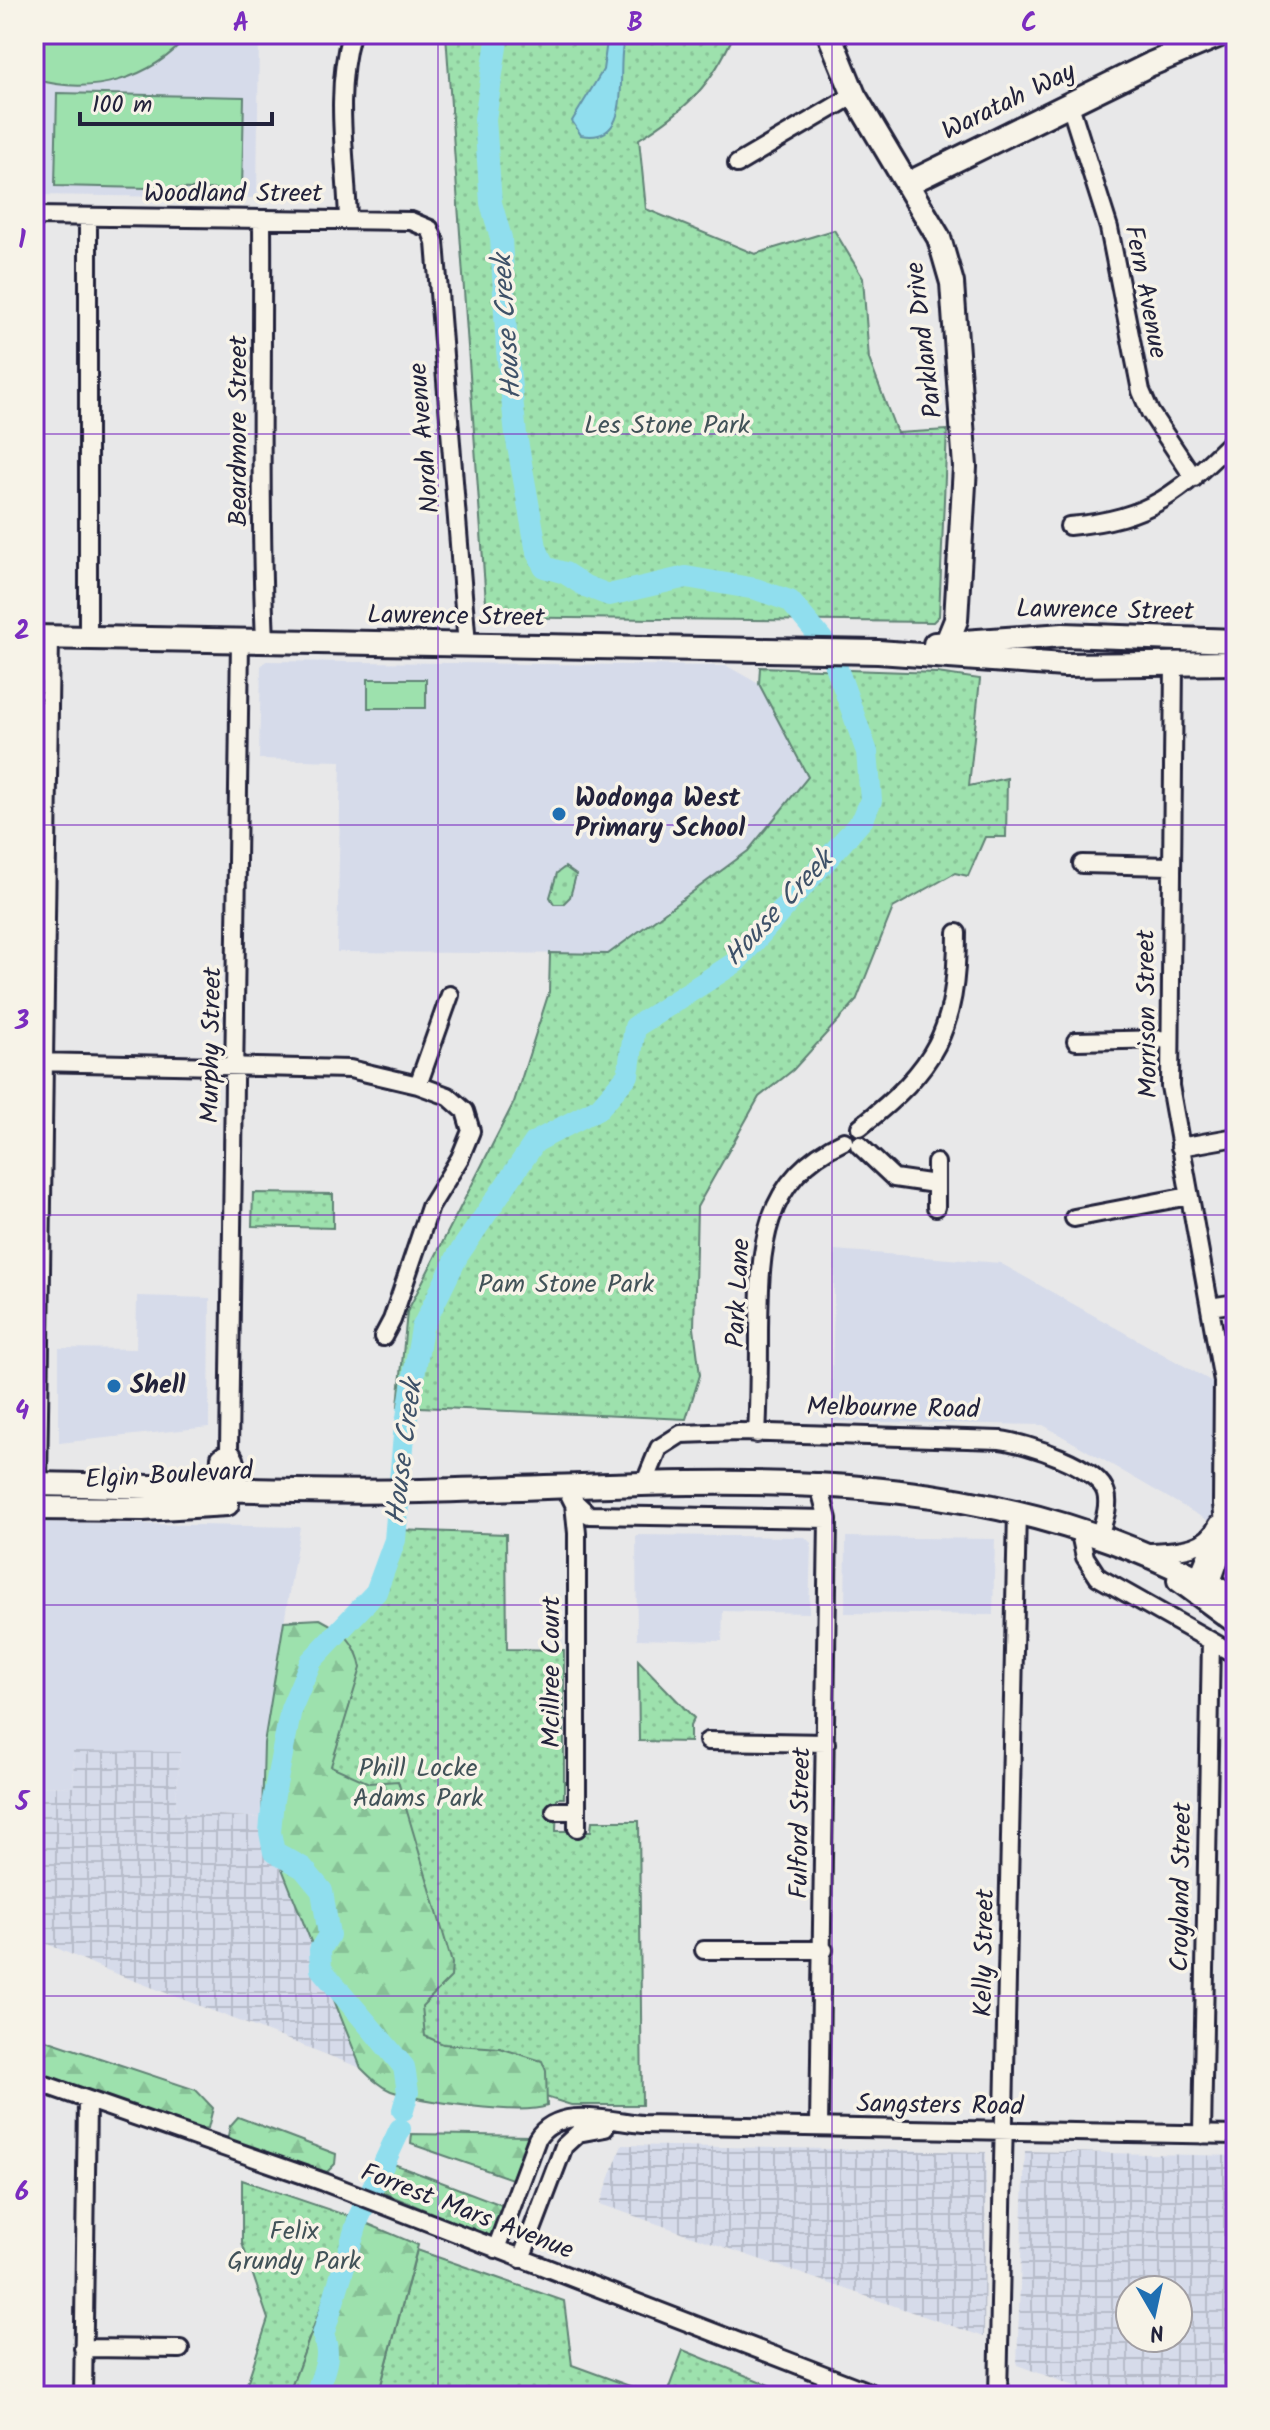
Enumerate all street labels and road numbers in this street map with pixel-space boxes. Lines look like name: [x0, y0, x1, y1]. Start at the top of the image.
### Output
street label: Waratah Way: [935, 51, 1084, 153]
street label: Woodland Street: [144, 173, 323, 215]
street label: Fern Avenue: [1112, 222, 1179, 362]
street label: Parkland Drive: [895, 259, 955, 421]
street label: Beardmore Street: [218, 334, 260, 527]
street label: Norah Avenue: [397, 361, 453, 515]
street label: Lawrence Street: [1016, 588, 1195, 634]
street label: Lawrence Street: [367, 594, 546, 640]
street label: Morrison Street: [1126, 928, 1170, 1099]
street label: Murphy Street: [190, 965, 234, 1124]
street label: Park Lane: [715, 1237, 763, 1349]
street label: Melbourne Road: [806, 1386, 981, 1432]
street label: Elgin Boulevard: [84, 1451, 255, 1501]
street label: Mcillree Court: [531, 1595, 573, 1748]
street label: Fulford Street: [779, 1746, 823, 1899]
street label: Croyland Street: [1160, 1801, 1204, 1972]
street label: Kelly Street: [963, 1888, 1007, 2018]
street label: Sangsters Road: [856, 2084, 1025, 2128]
street label: Forrest Mars Avenue: [354, 2152, 580, 2272]

